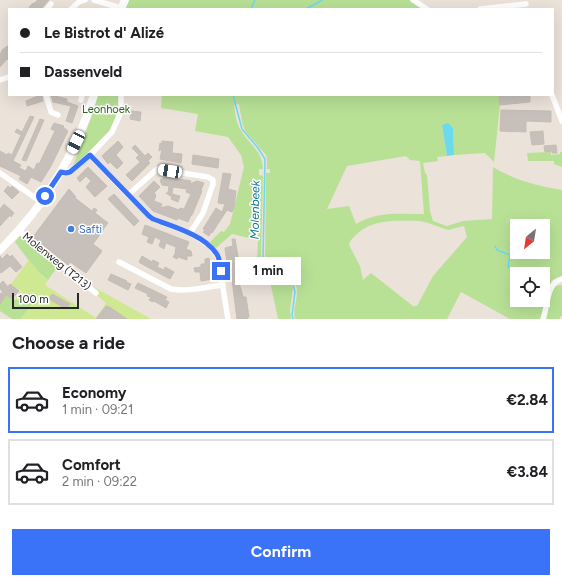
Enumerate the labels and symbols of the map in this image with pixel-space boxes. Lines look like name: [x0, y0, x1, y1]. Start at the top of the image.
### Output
park label: Leonhoek: [82, 103, 131, 116]
car: [65, 129, 87, 155]
car: [157, 163, 183, 179]
water label: Molenbeek: [247, 179, 263, 240]
route start: [36, 187, 54, 205]
north arrow: [510, 219, 550, 259]
place label: Safti: [79, 223, 102, 236]
marker: Safti: [66, 224, 76, 234]
street label: Molenweg (T213): [20, 230, 94, 293]
callout: 1 min: [235, 257, 301, 285]
route end: [212, 262, 230, 280]
scale bar: [12, 291, 79, 310]

